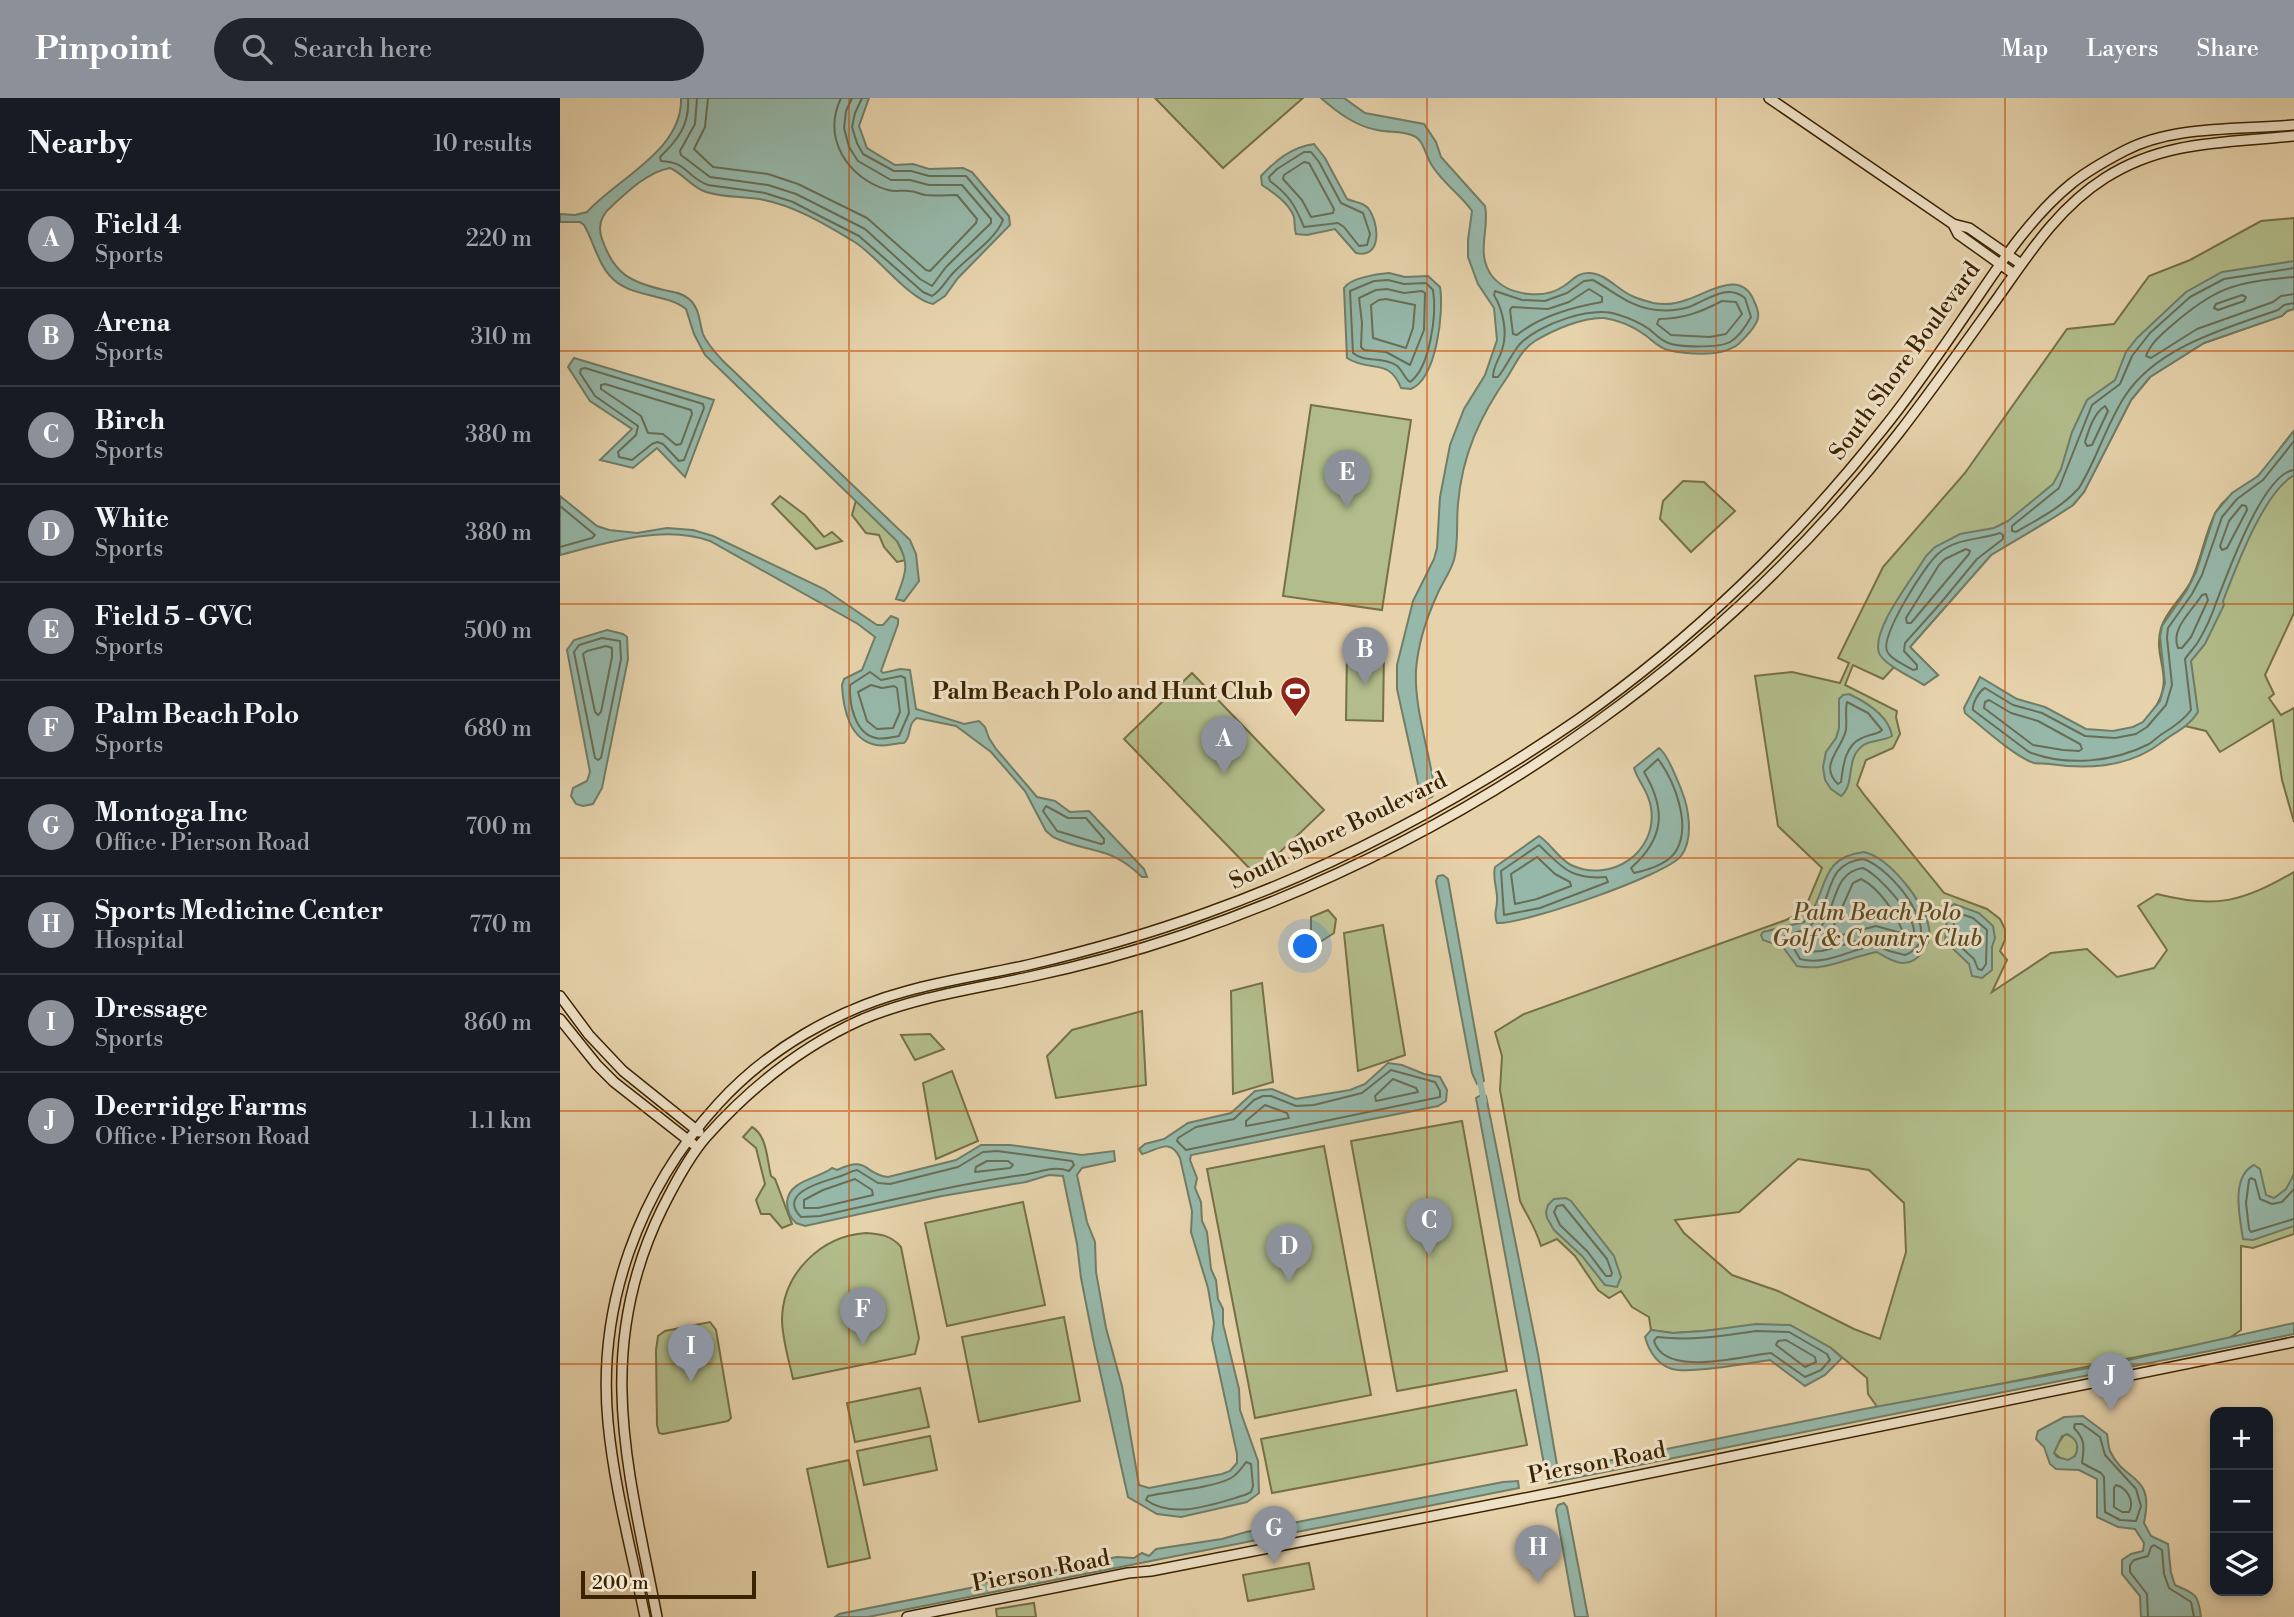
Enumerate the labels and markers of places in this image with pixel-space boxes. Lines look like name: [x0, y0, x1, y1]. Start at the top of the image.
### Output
pin: E: [1324, 450, 1370, 508]
pin: B: [1342, 627, 1388, 685]
sports icon: Palm Beach Polo and Hunt Club: [1279, 675, 1313, 719]
place label: Palm Beach Polo and Hunt Club: [932, 678, 1273, 706]
pin: A: [1201, 716, 1247, 774]
pin: C: [1406, 1198, 1452, 1256]
pin: D: [1266, 1224, 1312, 1282]
pin: F: [840, 1287, 886, 1345]
pin: I: [668, 1324, 714, 1382]
pin: J: [2088, 1353, 2134, 1411]
pin: G: [1251, 1506, 1297, 1564]
pin: H: [1515, 1525, 1561, 1583]

